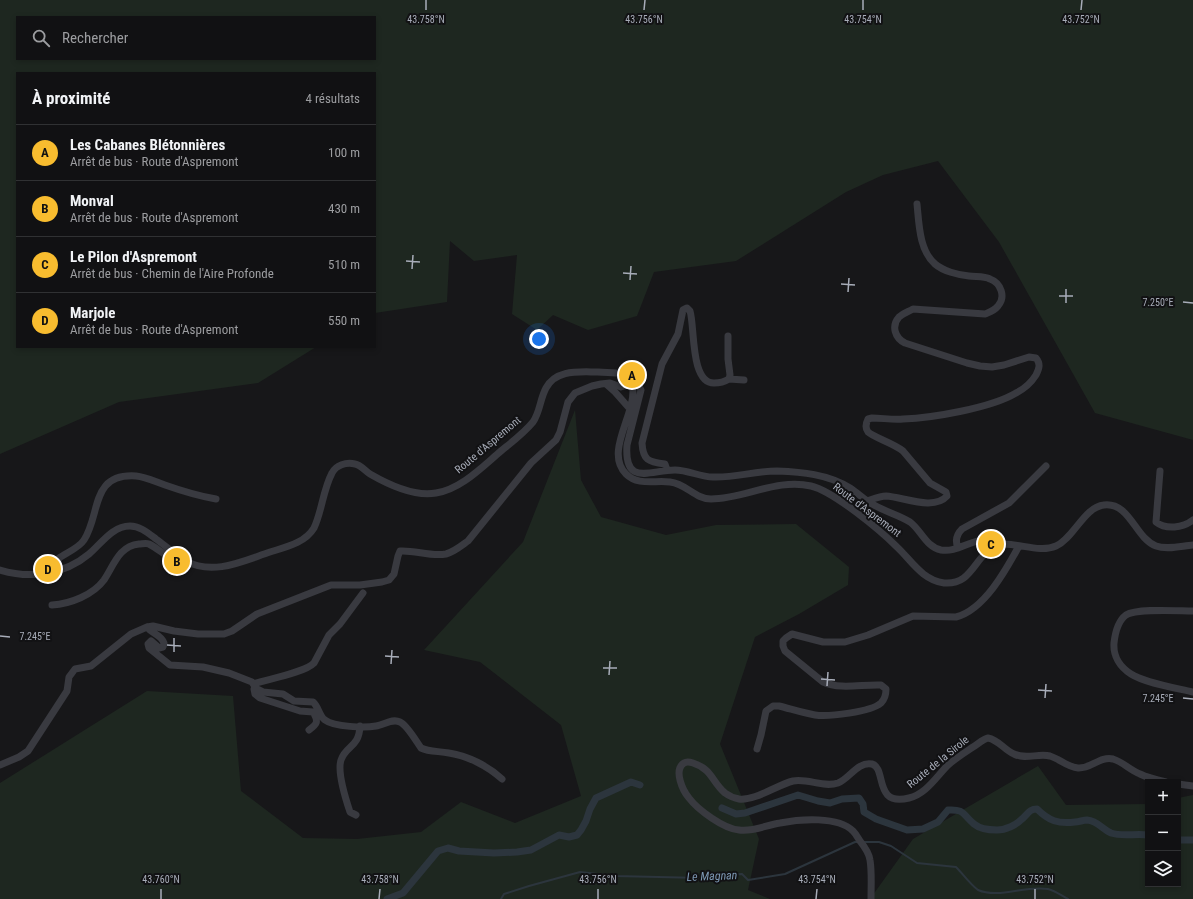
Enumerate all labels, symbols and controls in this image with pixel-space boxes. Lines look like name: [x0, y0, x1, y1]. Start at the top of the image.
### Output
text: 43.758°N: [407, 14, 445, 25]
text: 43.756°N: [625, 14, 663, 25]
text: 43.754°N: [844, 14, 882, 25]
text: 43.752°N: [1062, 14, 1100, 25]
search box: [16, 16, 376, 60]
icon: search: [30, 27, 52, 49]
text: Rechercher: [62, 29, 128, 47]
text: À proximité: [32, 88, 110, 108]
text: 4 résultats: [306, 91, 360, 106]
text: Les Cabanes Blétonnières: [70, 136, 225, 154]
text: A: [41, 145, 49, 160]
text: 100 m: [328, 145, 360, 160]
text: Arrêt de bus · Route d'Aspremont: [70, 154, 238, 169]
text: Monval: [70, 192, 114, 210]
text: B: [41, 201, 49, 216]
text: 430 m: [328, 201, 360, 216]
text: Arrêt de bus · Route d'Aspremont: [70, 210, 238, 225]
text: Le Pilon d'Aspremont: [70, 248, 197, 266]
text: C: [41, 257, 49, 272]
text: 510 m: [328, 257, 360, 272]
text: Arrêt de bus · Chemin de l'Aire Profonde: [70, 266, 274, 281]
text: 7.250°E: [1142, 297, 1174, 308]
text: Marjole: [70, 304, 116, 322]
text: D: [41, 313, 49, 328]
text: 550 m: [328, 313, 360, 328]
text: Arrêt de bus · Route d'Aspremont: [70, 322, 238, 337]
your location: [529, 329, 549, 349]
pin: A: [619, 360, 645, 390]
street label: Route d'Aspremont: [452, 414, 524, 476]
street label: Route d'Aspremont: [830, 480, 904, 540]
pin: C: [978, 529, 1004, 559]
pin: B: [164, 546, 190, 576]
pin: D: [35, 554, 61, 584]
text: 7.245°E: [19, 631, 51, 642]
text: 7.245°E: [1142, 693, 1174, 704]
street label: Route de la Sirole: [904, 733, 972, 791]
map controls: [1145, 779, 1181, 887]
button: +: [1145, 779, 1181, 815]
button: −: [1145, 815, 1181, 851]
button: layers: [1145, 851, 1181, 887]
water label: Le Magnan: [686, 868, 738, 884]
text: 43.760°N: [142, 874, 180, 885]
text: 43.758°N: [361, 874, 399, 885]
text: 43.756°N: [579, 874, 617, 885]
text: 43.754°N: [798, 874, 836, 885]
text: 43.752°N: [1016, 874, 1054, 885]

